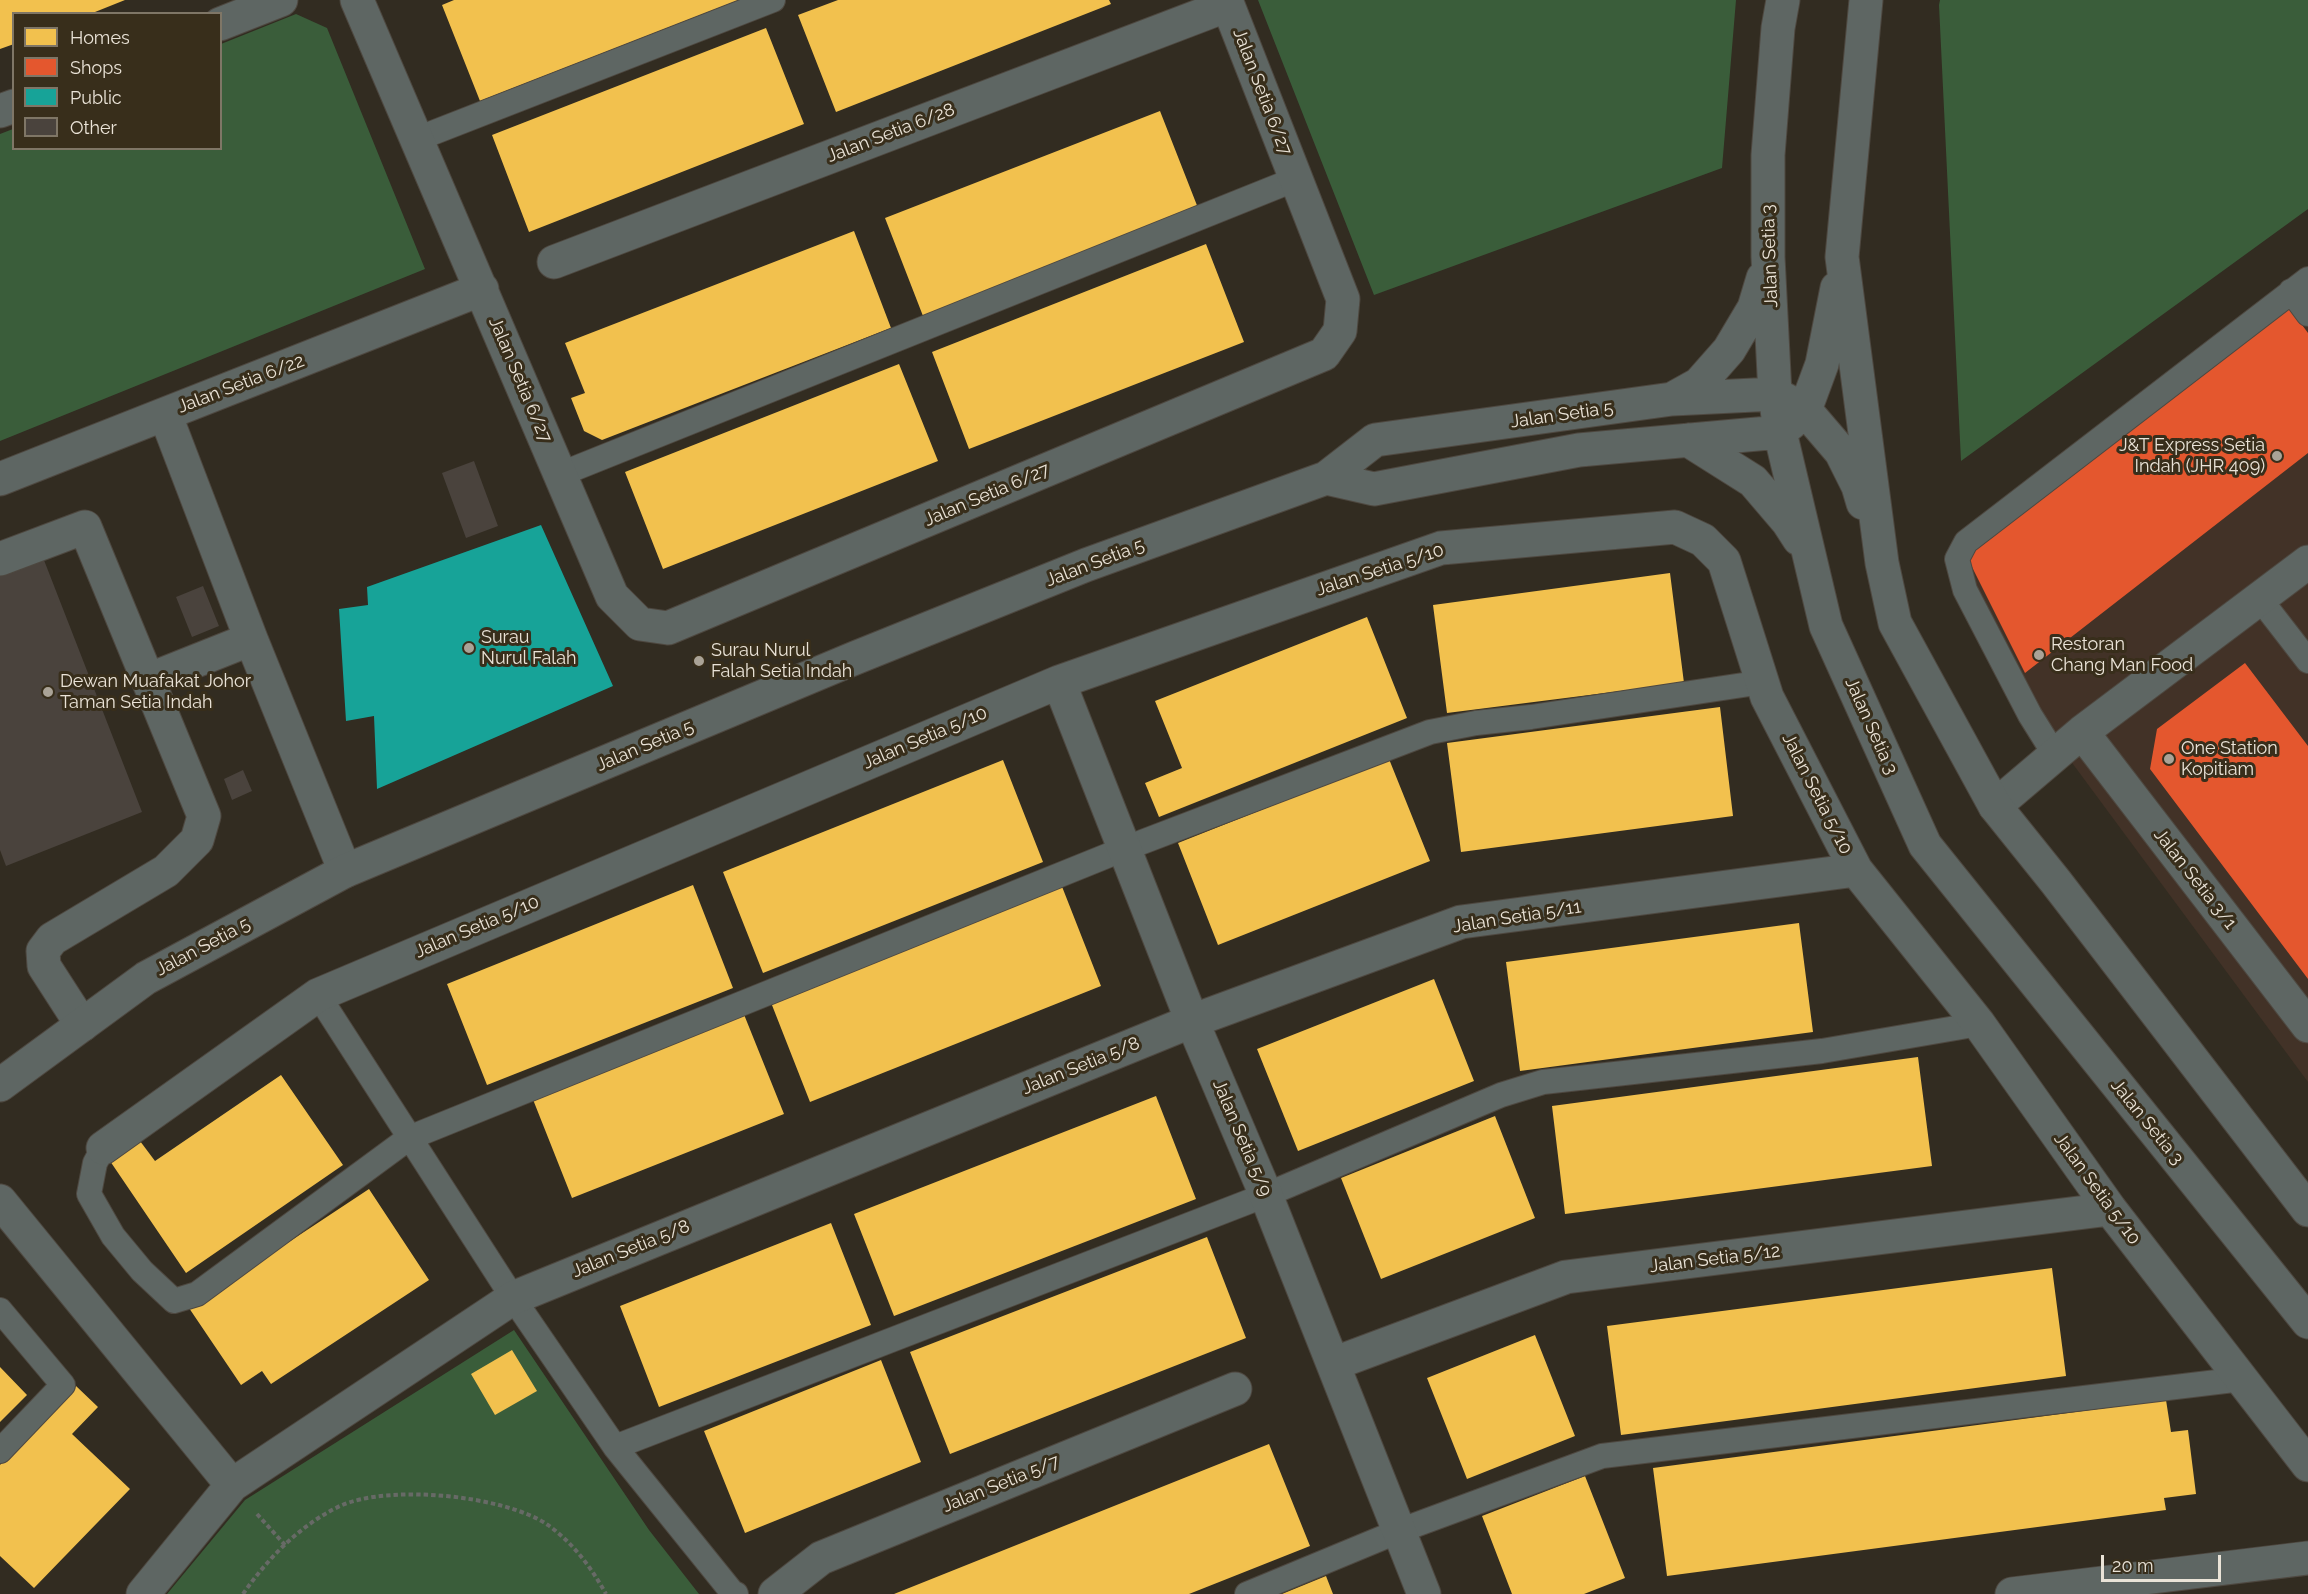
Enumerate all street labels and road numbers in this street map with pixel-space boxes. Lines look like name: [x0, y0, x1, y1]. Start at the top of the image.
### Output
street label: Jalan Setia 6/27: [1228, 26, 1296, 158]
street label: Jalan Setia 6/28: [824, 99, 958, 167]
street label: Jalan Setia 3: [1757, 204, 1783, 308]
street label: Jalan Setia 6/27: [484, 314, 556, 446]
street label: Jalan Setia 6/22: [175, 350, 307, 418]
street label: Jalan Setia 5: [1509, 397, 1615, 433]
street label: Jalan Setia 6/27: [921, 459, 1053, 531]
street label: Jalan Setia 5: [1043, 534, 1147, 592]
street label: Jalan Setia 5/10: [1313, 539, 1447, 601]
street label: Jalan Setia 3: [1840, 674, 1902, 778]
street label: Jalan Setia 5/10: [860, 702, 990, 774]
street label: Jalan Setia 5: [593, 716, 697, 776]
street label: Jalan Setia 5/10: [1777, 730, 1857, 858]
street label: Jalan Setia 3/1: [2149, 824, 2241, 934]
street label: Jalan Setia 5/10: [412, 891, 542, 963]
street label: Jalan Setia 5/11: [1451, 896, 1583, 938]
street label: Jalan Setia 5: [152, 913, 254, 981]
street label: Jalan Setia 5/8: [1019, 1033, 1143, 1099]
street label: Jalan Setia 3: [2106, 1075, 2188, 1169]
street label: Jalan Setia 5/9: [1208, 1076, 1276, 1200]
street label: Jalan Setia 5/10: [2049, 1129, 2145, 1249]
street label: Jalan Setia 5/8: [569, 1216, 693, 1282]
street label: Jalan Setia 5/12: [1649, 1240, 1781, 1278]
street label: Jalan Setia 5/7: [939, 1451, 1063, 1517]

